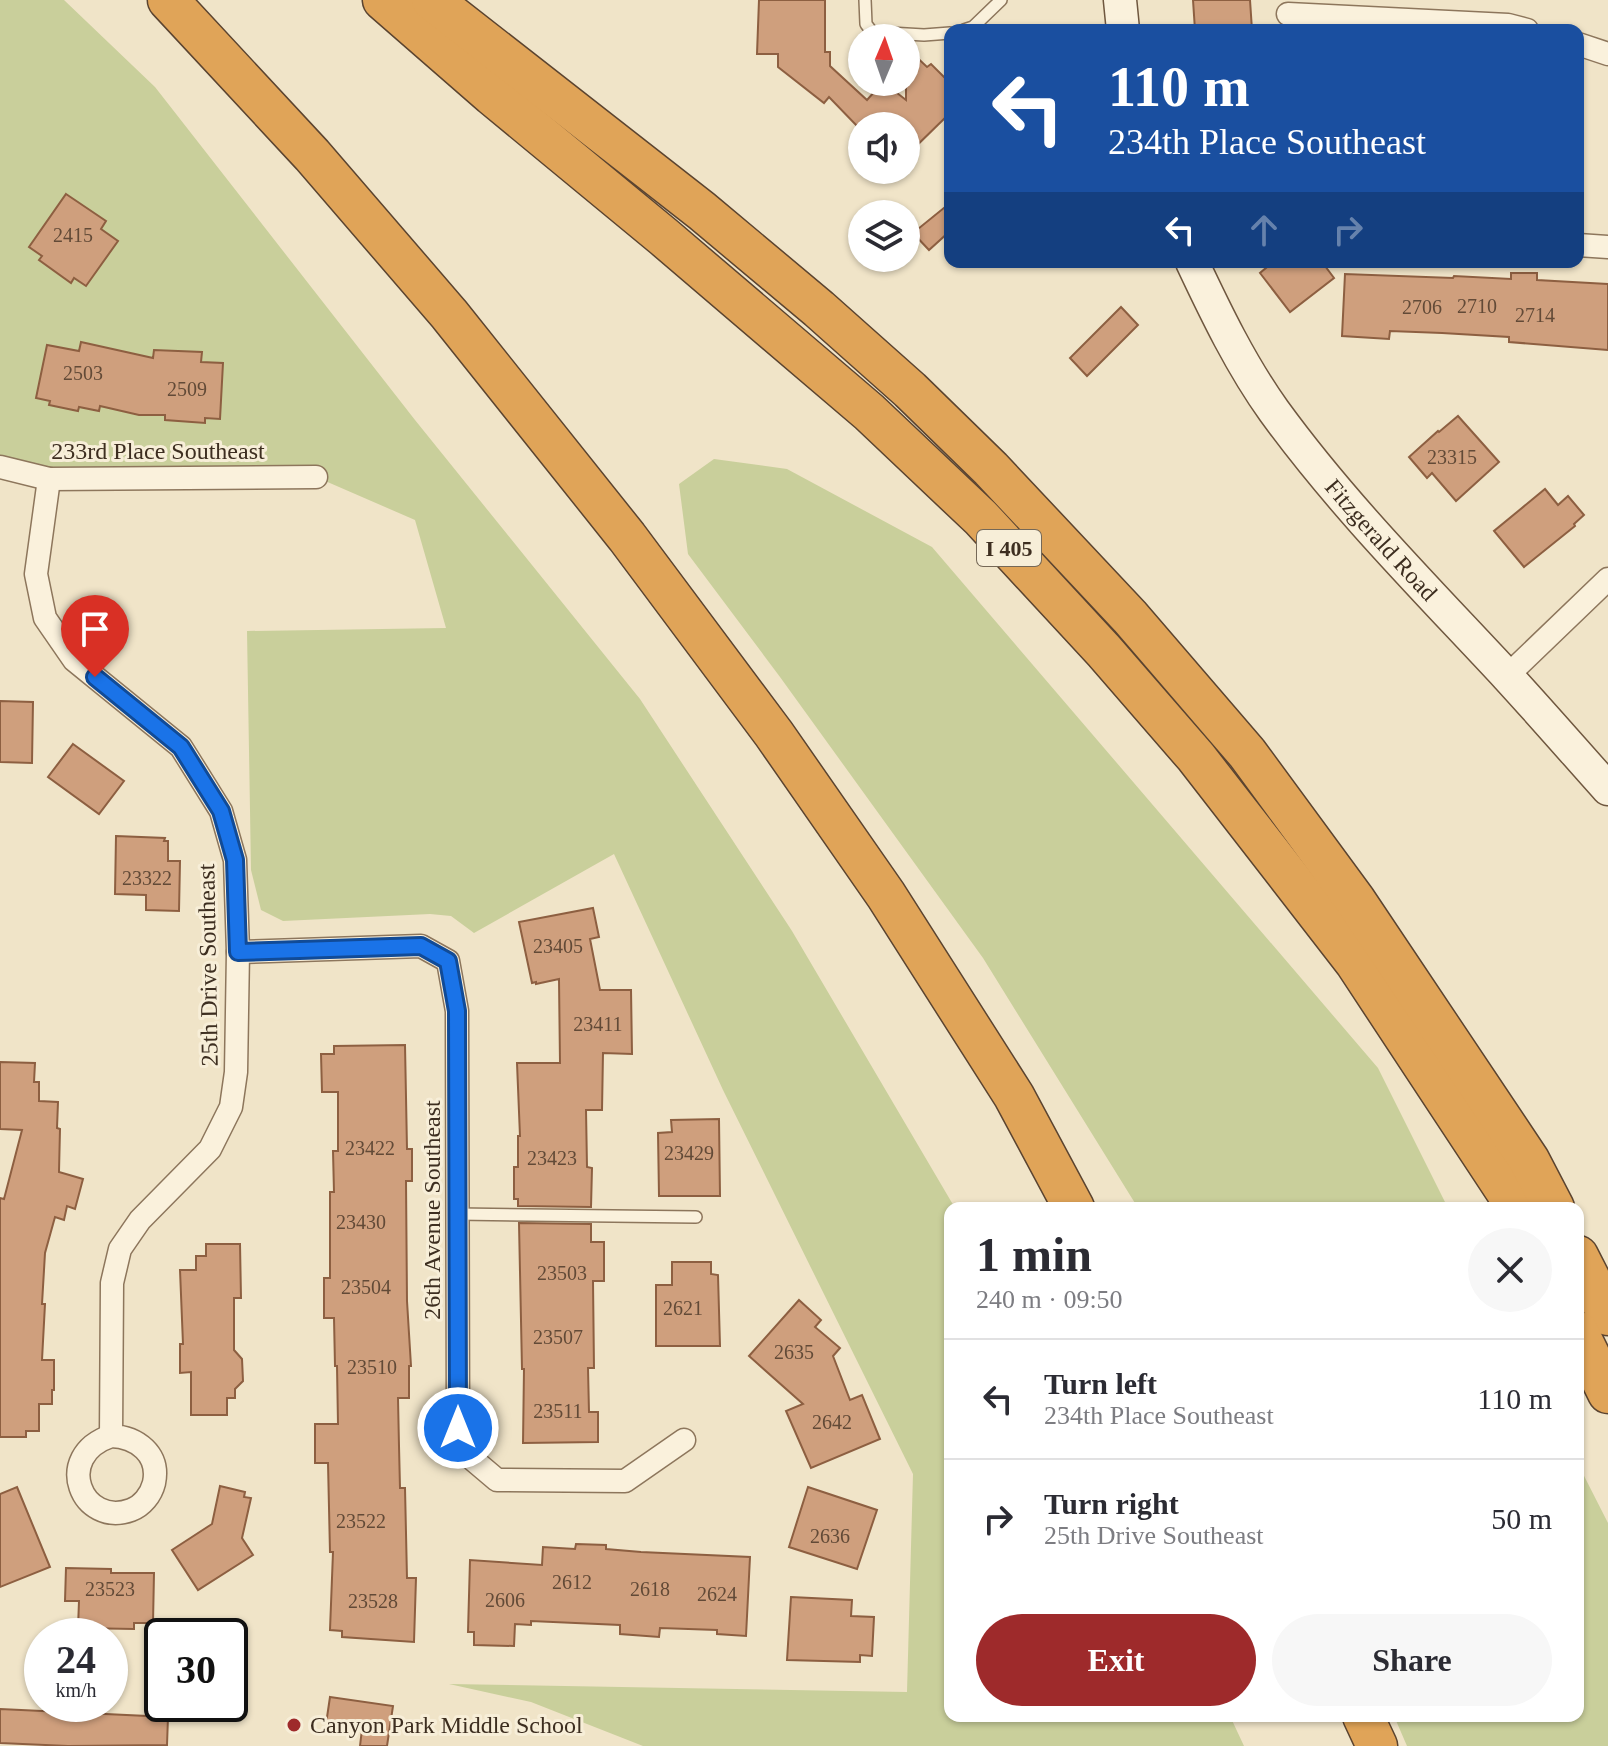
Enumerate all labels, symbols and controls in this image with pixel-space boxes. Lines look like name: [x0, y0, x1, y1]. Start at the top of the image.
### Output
north arrow: [848, 24, 920, 96]
map controls: [848, 24, 920, 272]
icon: left: [976, 56, 1080, 160]
text: 110 m: [1108, 56, 1250, 118]
button: sound: [848, 112, 920, 184]
text: 234th Place Southeast: [1108, 122, 1426, 162]
button: layers: [848, 200, 920, 272]
icon: left: [1158, 208, 1202, 252]
icon: ahead: [1242, 208, 1286, 252]
icon: right: [1326, 208, 1370, 252]
house number: 2415: [53, 224, 93, 246]
house number: 2710: [1457, 295, 1497, 317]
house number: 2706: [1402, 296, 1442, 318]
house number: 2714: [1515, 304, 1555, 326]
house number: 2503: [63, 362, 103, 384]
house number: 2509: [167, 378, 207, 400]
street label: 233rd Place Southeast: [51, 438, 265, 464]
house number: 23315: [1427, 446, 1477, 468]
street label: Fitzgerald Road: [1320, 474, 1442, 606]
road number: I 405: [977, 530, 1041, 566]
pin: [61, 595, 129, 677]
icon: arrive: [73, 607, 117, 651]
street label: 25th Drive Southeast: [193, 863, 223, 1067]
house number: 23322: [122, 867, 172, 889]
house number: 23405: [533, 935, 583, 957]
house number: 23411: [573, 1013, 623, 1035]
street label: 26th Avenue Southeast: [419, 1100, 445, 1320]
house number: 23422: [345, 1137, 395, 1159]
house number: 23429: [664, 1142, 714, 1164]
house number: 23423: [527, 1147, 577, 1169]
house number: 23430: [336, 1211, 386, 1233]
text: 1 min: [976, 1228, 1092, 1281]
button: close: [1468, 1228, 1552, 1312]
house number: 23503: [537, 1262, 587, 1284]
house number: 23504: [341, 1276, 391, 1298]
text: 240 m · 09:50: [976, 1285, 1123, 1314]
house number: 2621: [663, 1297, 703, 1319]
house number: 23507: [533, 1326, 583, 1348]
house number: 2635: [774, 1341, 814, 1363]
house number: 23510: [347, 1356, 397, 1378]
text: Turn left: [1044, 1367, 1157, 1400]
icon: left: [976, 1377, 1020, 1421]
text: 110 m: [1477, 1382, 1552, 1415]
position arrow: [416, 1386, 500, 1470]
house number: 23511: [533, 1400, 583, 1422]
text: 234th Place Southeast: [1044, 1401, 1274, 1430]
house number: 2642: [812, 1411, 852, 1433]
text: Turn right: [1044, 1487, 1179, 1520]
icon: right: [976, 1497, 1020, 1541]
text: 50 m: [1491, 1502, 1552, 1535]
house number: 23522: [336, 1510, 386, 1532]
text: 25th Drive Southeast: [1044, 1521, 1264, 1550]
house number: 2636: [810, 1525, 850, 1547]
house number: 2612: [552, 1571, 592, 1593]
house number: 23523: [85, 1578, 135, 1600]
house number: 2618: [630, 1578, 670, 1600]
house number: 2624: [697, 1583, 737, 1605]
house number: 2606: [485, 1589, 525, 1611]
house number: 23528: [348, 1590, 398, 1612]
button: Exit: [976, 1614, 1256, 1706]
button: Share: [1272, 1614, 1552, 1706]
speed limit sign: 30: [144, 1618, 248, 1722]
text: 24: [56, 1637, 96, 1682]
text: km/h: [55, 1679, 97, 1701]
place label: Canyon Park Middle School: [310, 1712, 583, 1738]
marker: Canyon Park Middle School: [285, 1716, 303, 1734]

